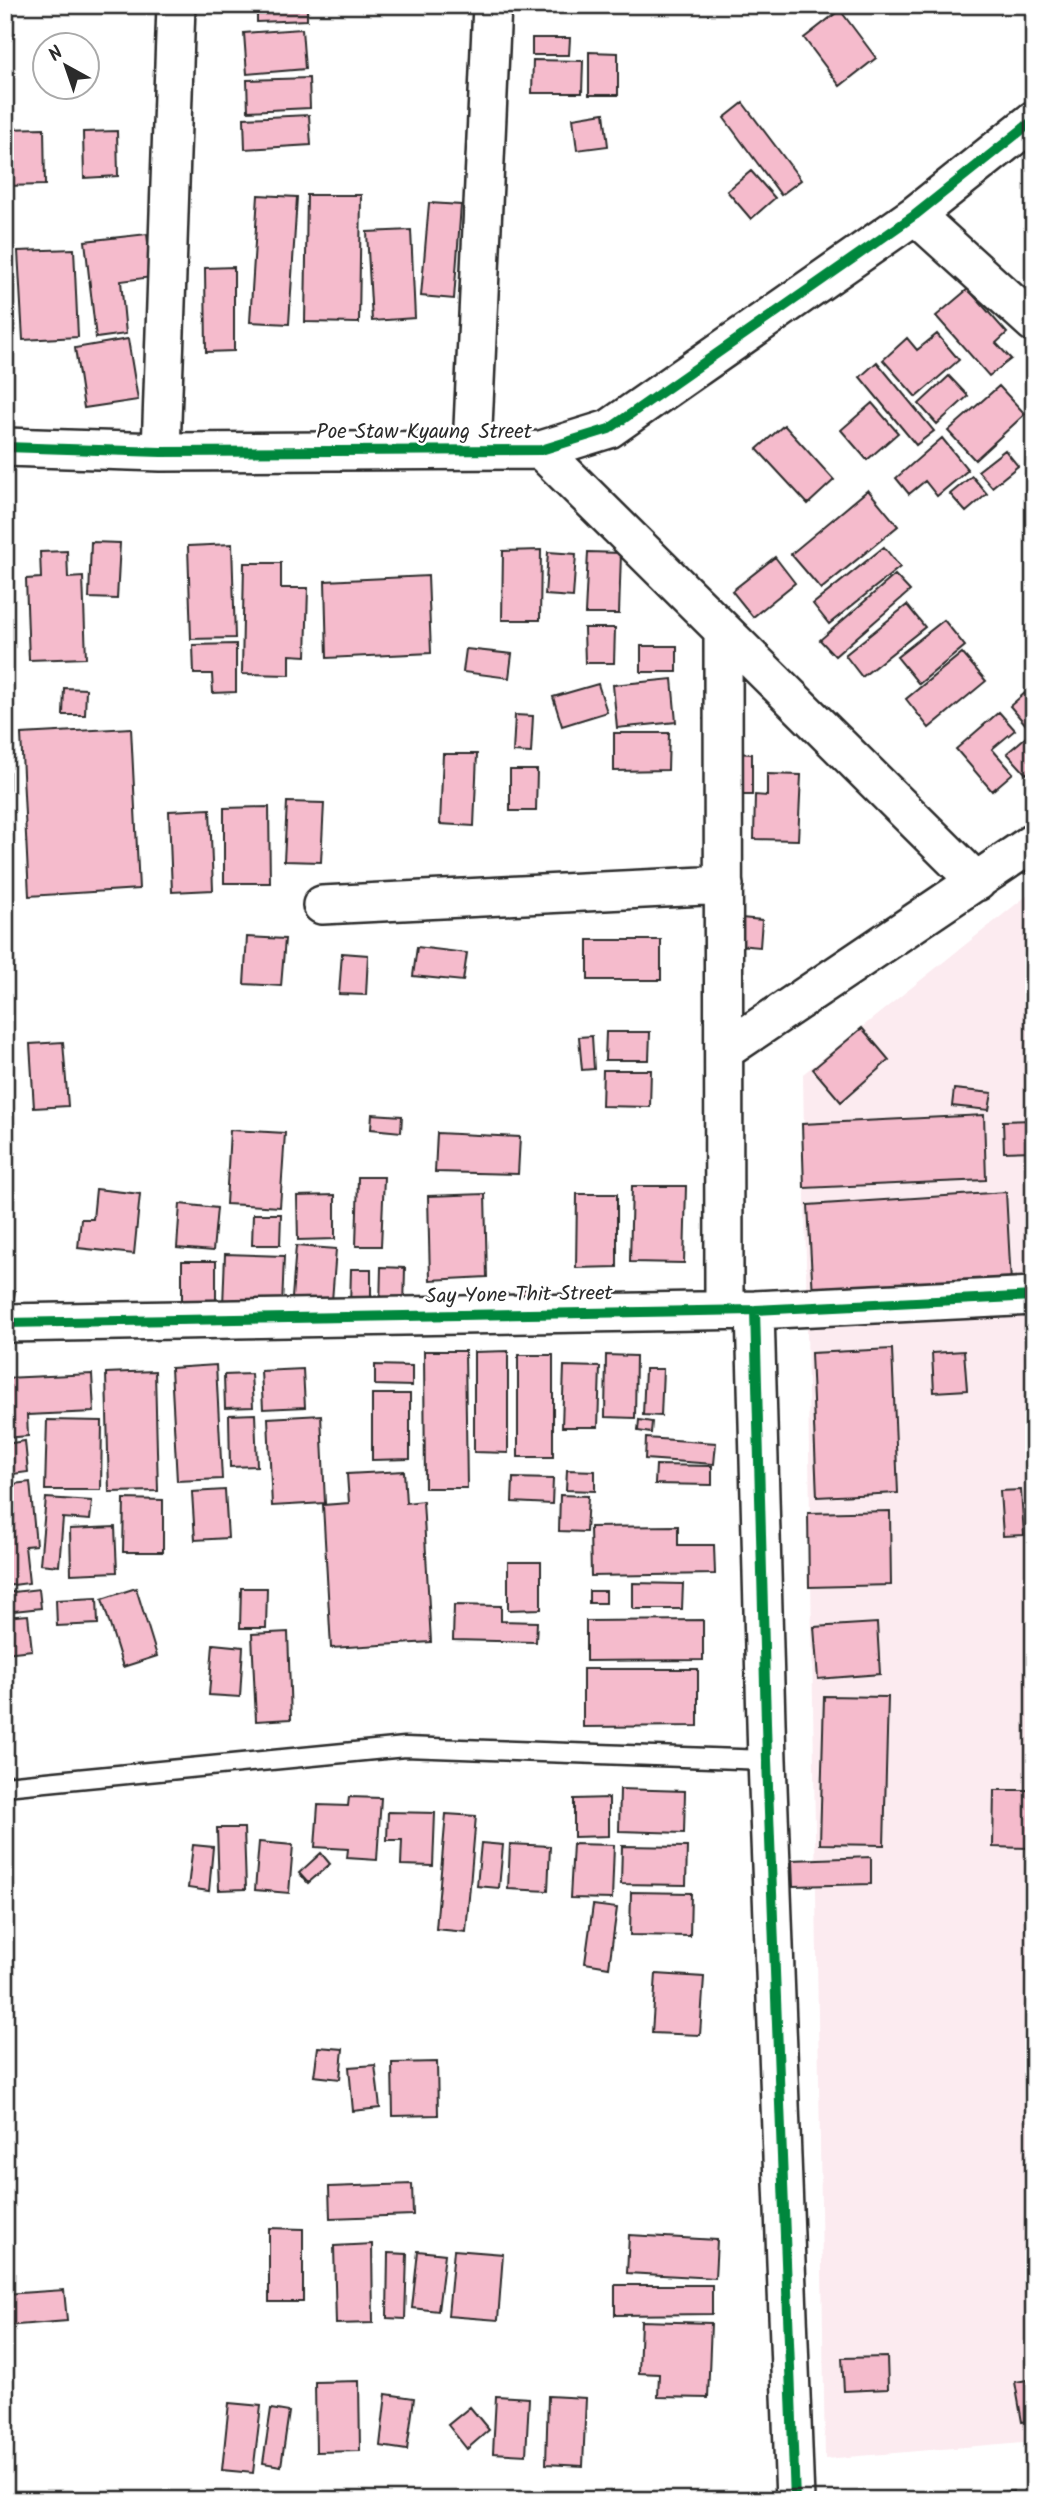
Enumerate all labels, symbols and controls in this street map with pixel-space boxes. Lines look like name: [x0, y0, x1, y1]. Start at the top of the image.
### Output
north arrow: [32, 32, 102, 102]
text: N: [42, 39, 71, 70]
street label: Poe Staw Kyaung Street: [316, 416, 533, 449]
street label: Say Yone Thit Street: [425, 1277, 614, 1314]

